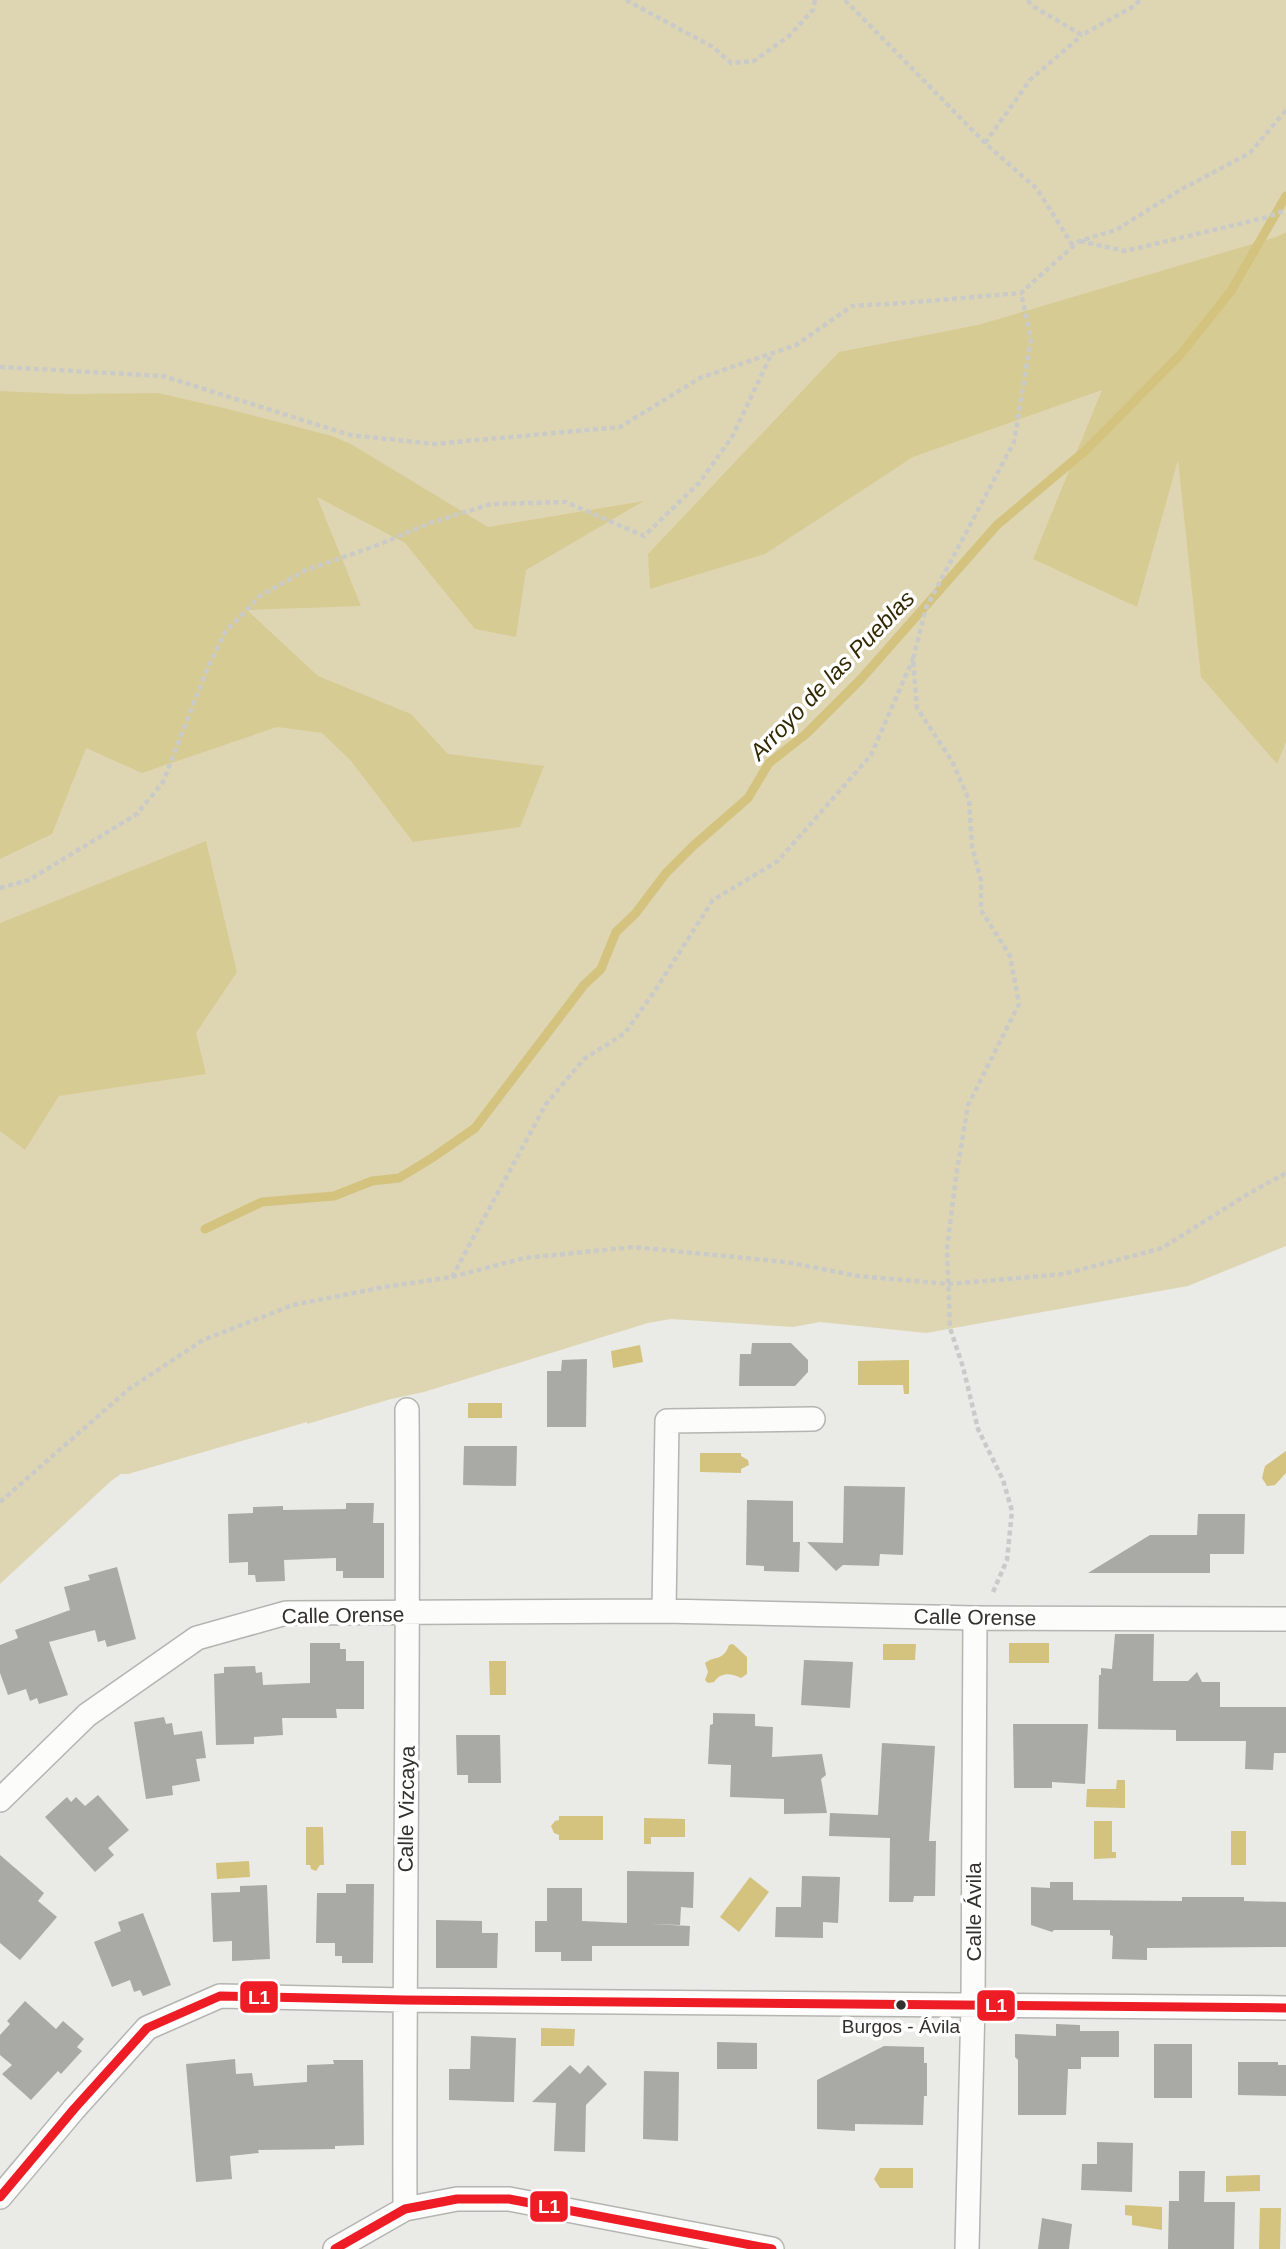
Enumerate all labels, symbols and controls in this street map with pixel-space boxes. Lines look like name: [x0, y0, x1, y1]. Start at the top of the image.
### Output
water label: Arroyo de las Pueblas: [743, 585, 920, 766]
street label: Calle Orense: [282, 1602, 404, 1628]
street label: Calle Orense: [914, 1604, 1036, 1630]
street label: Calle Vizcaya: [393, 1745, 419, 1873]
street label: Calle Ávila: [962, 1862, 985, 1962]
line badge: L1: [239, 1980, 279, 2014]
text: L1: [248, 1987, 271, 2008]
line badge: L1: [976, 1989, 1016, 2022]
text: L1: [985, 1995, 1008, 2016]
marker: Burgos - Ávila: [894, 1998, 908, 2012]
place label: Burgos - Ávila: [842, 2016, 961, 2037]
line badge: L1: [529, 2190, 569, 2223]
text: L1: [538, 2196, 561, 2217]

